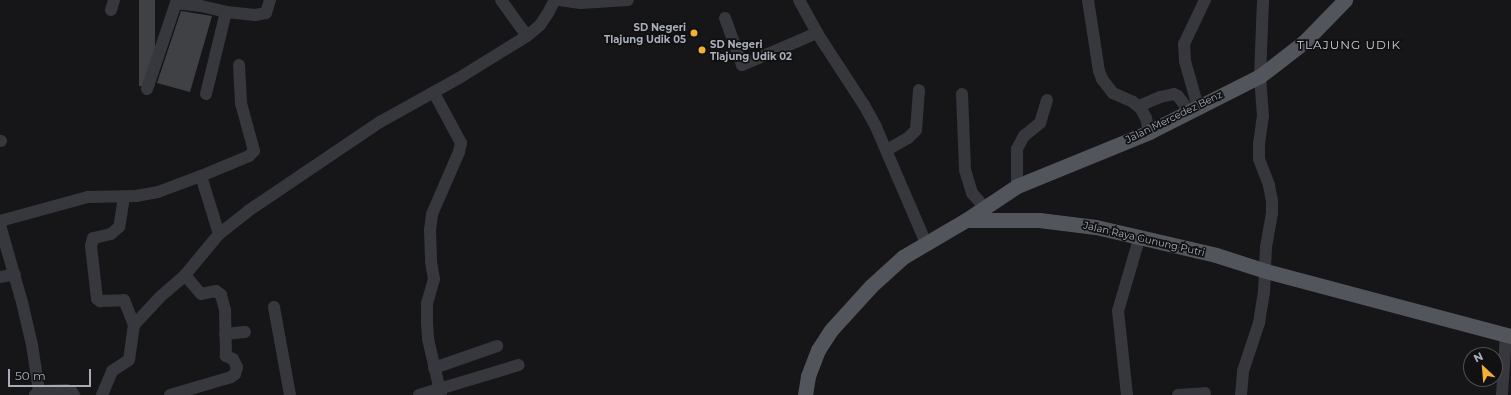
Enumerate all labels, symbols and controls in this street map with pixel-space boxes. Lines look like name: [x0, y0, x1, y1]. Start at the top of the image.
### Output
place label: SD Negeri Tlajung Udik 05: [604, 21, 686, 44]
marker: SD Negeri Tlajung Udik 05: [689, 28, 699, 38]
place label: SD Negeri Tlajung Udik 02: [710, 38, 792, 62]
district label: TLAJUNG UDIK: [1297, 38, 1401, 52]
marker: SD Negeri Tlajung Udik 02: [697, 45, 707, 55]
street label: Jalan Mercedez Benz: [1124, 88, 1224, 146]
street label: Jalan Raya Gunung Putri: [1082, 219, 1206, 259]
north arrow: [1463, 347, 1503, 387]
text: N: [1471, 349, 1485, 365]
scale bar: [10, 361, 93, 387]
text: 50 m: [15, 368, 46, 383]

